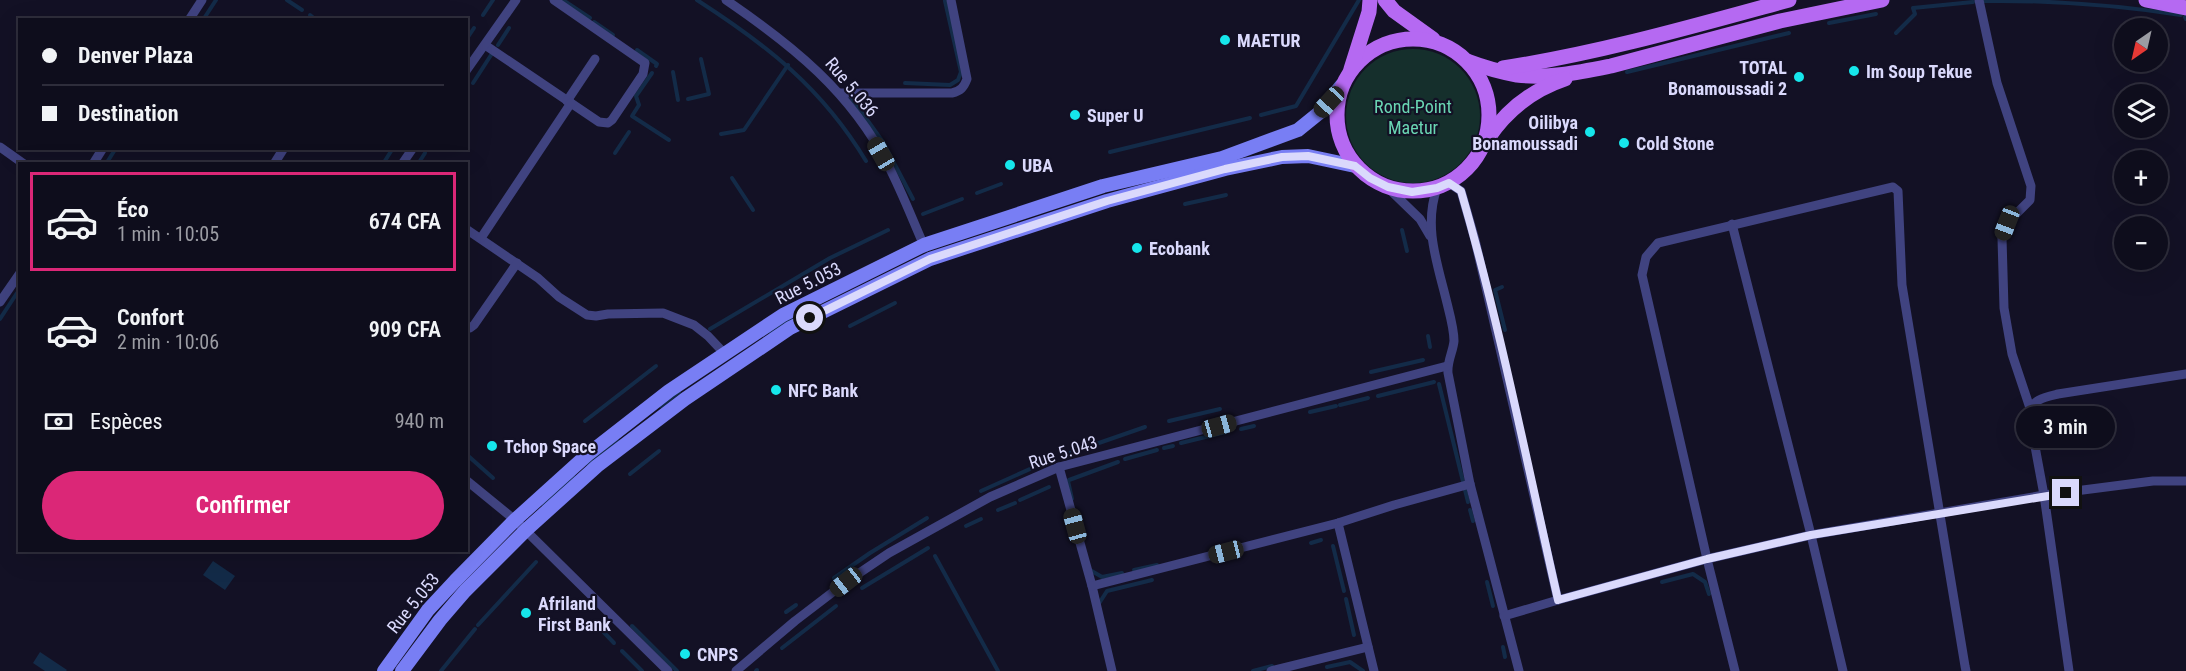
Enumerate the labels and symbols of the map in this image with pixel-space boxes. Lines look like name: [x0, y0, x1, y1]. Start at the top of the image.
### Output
north arrow: [2114, 18, 2168, 72]
place label: MAETUR: [1237, 30, 1301, 51]
marker: MAETUR: [1218, 33, 1232, 47]
street label: Rue 5.036: [821, 53, 883, 121]
place label: TOTAL Bonamoussadi 2: [1668, 57, 1787, 99]
place label: Im Soup Tekue: [1866, 61, 1972, 82]
marker: Im Soup Tekue: [1847, 64, 1861, 78]
marker: TOTAL Bonamoussadi 2: [1792, 70, 1806, 84]
car: [1310, 83, 1348, 121]
park label: Rond-Point Maetur: [1374, 96, 1452, 138]
place label: Super U: [1087, 105, 1143, 126]
marker: Super U: [1068, 108, 1082, 122]
place label: Oilibya Bonamoussadi: [1472, 112, 1578, 154]
marker: Oilibya Bonamoussadi: [1583, 125, 1597, 139]
place label: Cold Stone: [1636, 133, 1715, 154]
car: [864, 134, 898, 174]
marker: Cold Stone: [1617, 136, 1631, 150]
place label: UBA: [1022, 155, 1053, 176]
marker: UBA: [1003, 158, 1017, 172]
car: [1992, 203, 2022, 243]
place label: Ecobank: [1149, 238, 1210, 259]
marker: Ecobank: [1130, 241, 1144, 255]
street label: Rue 5.053: [772, 257, 844, 309]
route start: [796, 304, 823, 331]
place label: NFC Bank: [788, 380, 858, 401]
marker: NFC Bank: [769, 383, 783, 397]
callout: 3 min: [2016, 406, 2116, 448]
car: [1199, 413, 1239, 439]
street label: Rue 5.043: [1026, 431, 1100, 473]
place label: Tchop Space: [504, 436, 597, 457]
marker: Tchop Space: [485, 439, 499, 453]
route end: [2052, 479, 2079, 506]
car: [1062, 506, 1088, 546]
car: [1206, 539, 1246, 565]
car: [826, 564, 866, 600]
street label: Rue 5.053: [382, 569, 444, 637]
place label: Afriland First Bank: [538, 593, 611, 635]
marker: Afriland First Bank: [519, 606, 533, 620]
place label: CNPS: [697, 644, 739, 665]
marker: CNPS: [678, 647, 692, 661]

